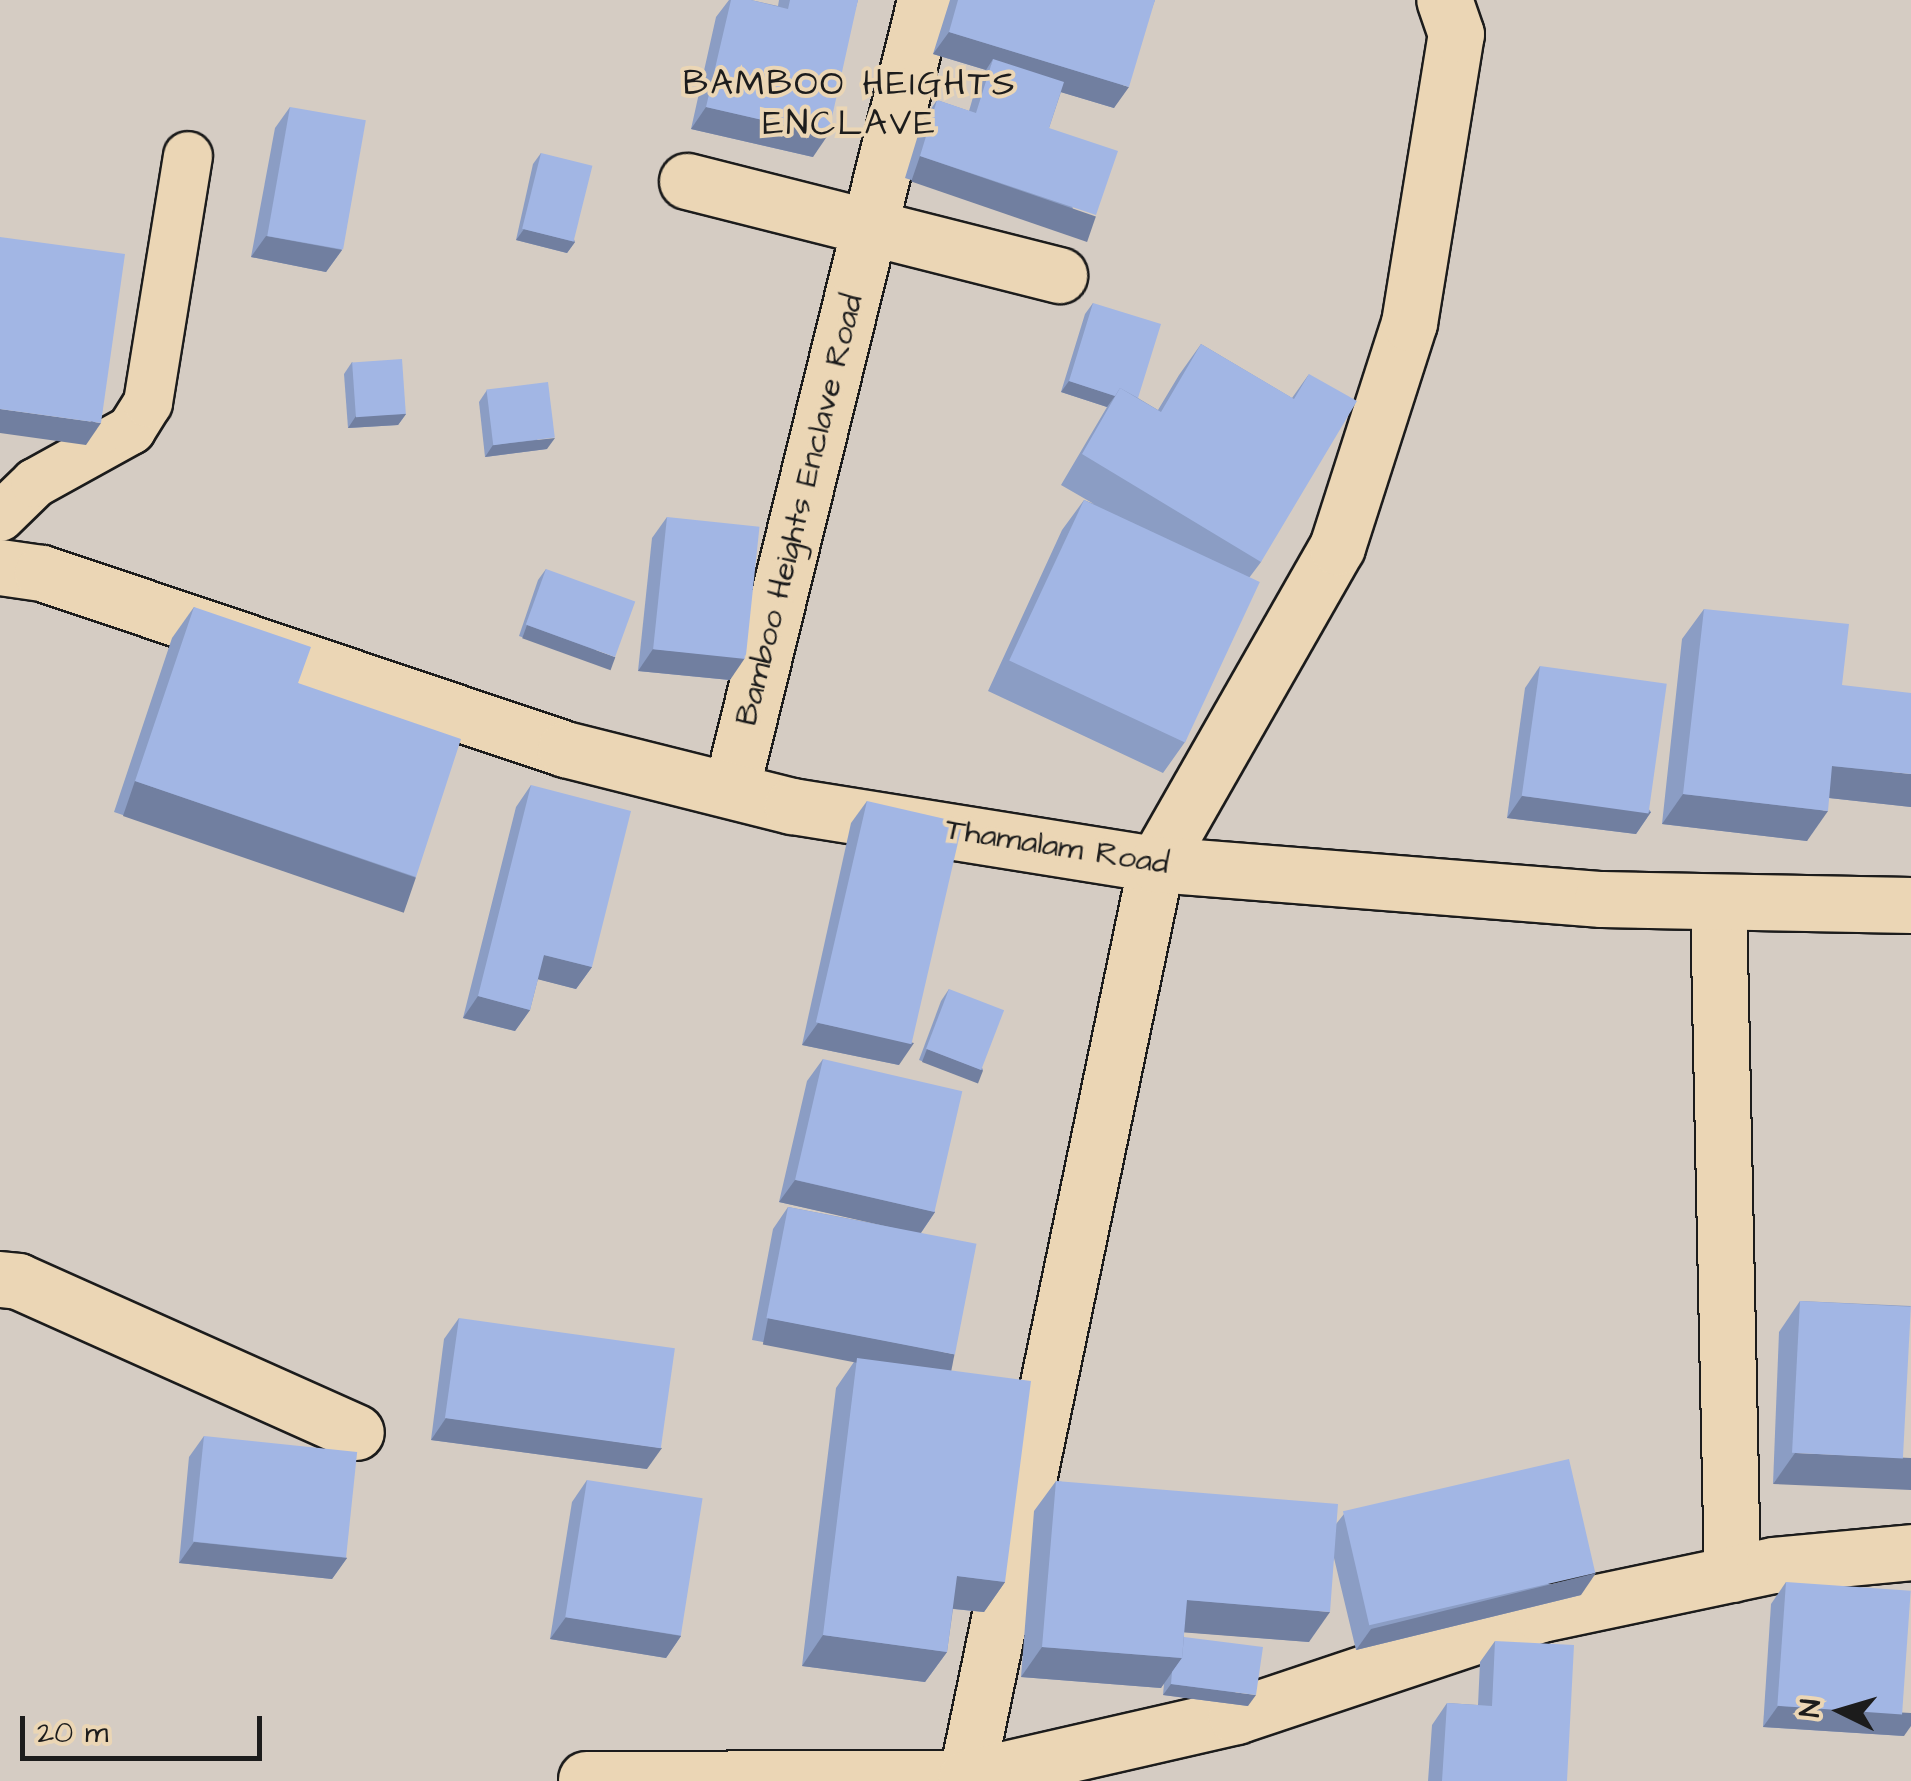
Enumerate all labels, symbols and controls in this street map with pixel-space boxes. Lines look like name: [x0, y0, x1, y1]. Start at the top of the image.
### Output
district label: BAMBOO HEIGHTS ENCLAVE: [683, 63, 1017, 145]
street label: Bamboo Heights Enclave Road: [728, 290, 872, 730]
street label: Thamalam Road: [942, 810, 1172, 884]
north arrow: [1791, 1661, 1891, 1761]
scale bar: [25, 1696, 268, 1758]
text: N: [1790, 1698, 1831, 1719]
text: 20 m: [37, 1712, 108, 1754]

